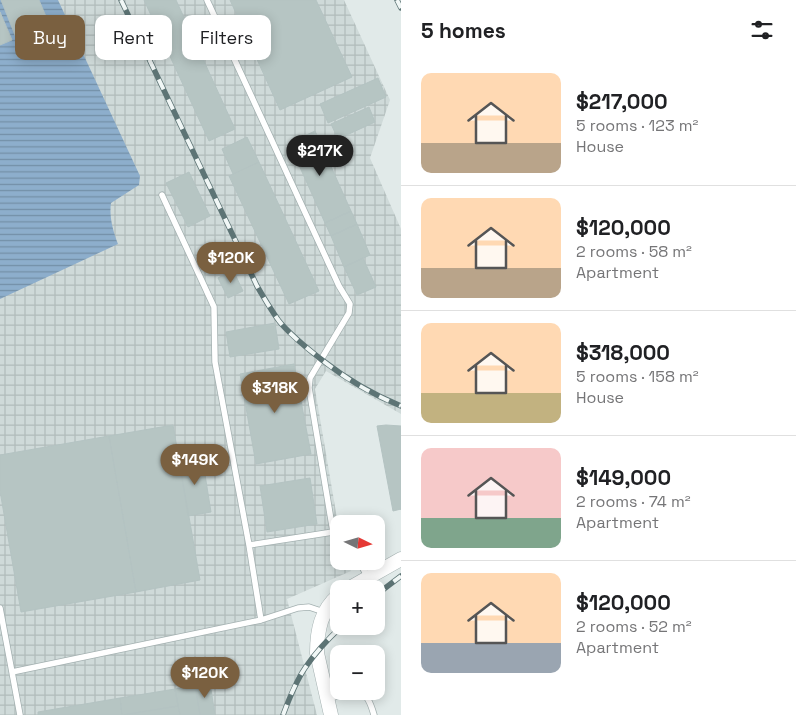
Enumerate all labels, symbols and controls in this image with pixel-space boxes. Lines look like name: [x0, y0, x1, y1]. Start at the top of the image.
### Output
chip: Buy: [15, 15, 85, 60]
chip: Rent: [95, 15, 172, 60]
chip: Filters: [182, 15, 271, 60]
icon: filters: [748, 16, 776, 44]
text: 5 homes: [421, 17, 506, 44]
text: $217,000: [576, 88, 668, 115]
icon: home: [461, 93, 521, 153]
text: 5 rooms · 123 m²: [576, 115, 698, 136]
pin: $217K: [285, 134, 355, 177]
text: House: [576, 136, 624, 157]
text: $217K: [297, 140, 343, 161]
text: $120,000: [576, 214, 671, 241]
icon: home: [461, 218, 521, 278]
text: 2 rooms · 58 m²: [576, 241, 692, 262]
pin: $120K: [196, 242, 266, 284]
text: $120K: [208, 247, 254, 268]
text: Apartment: [576, 262, 659, 283]
text: $318,000: [576, 339, 670, 366]
icon: home: [461, 343, 521, 403]
text: 5 rooms · 158 m²: [576, 366, 699, 387]
pin: $318K: [240, 372, 310, 414]
text: $318K: [252, 377, 298, 398]
text: House: [576, 387, 624, 408]
pin: $149K: [160, 444, 230, 486]
text: $149K: [171, 449, 219, 470]
text: $149,000: [576, 464, 671, 491]
icon: home: [461, 468, 521, 528]
text: 2 rooms · 74 m²: [576, 491, 691, 512]
text: Apartment: [576, 512, 659, 533]
north arrow: [330, 515, 385, 570]
map controls: [330, 515, 385, 700]
button: +: [330, 580, 385, 635]
text: $120,000: [576, 589, 671, 616]
icon: home: [461, 593, 521, 653]
text: 2 rooms · 52 m²: [576, 616, 692, 637]
text: Apartment: [576, 637, 659, 658]
button: −: [330, 645, 385, 700]
pin: $120K: [170, 656, 240, 699]
text: $120K: [182, 662, 228, 683]

